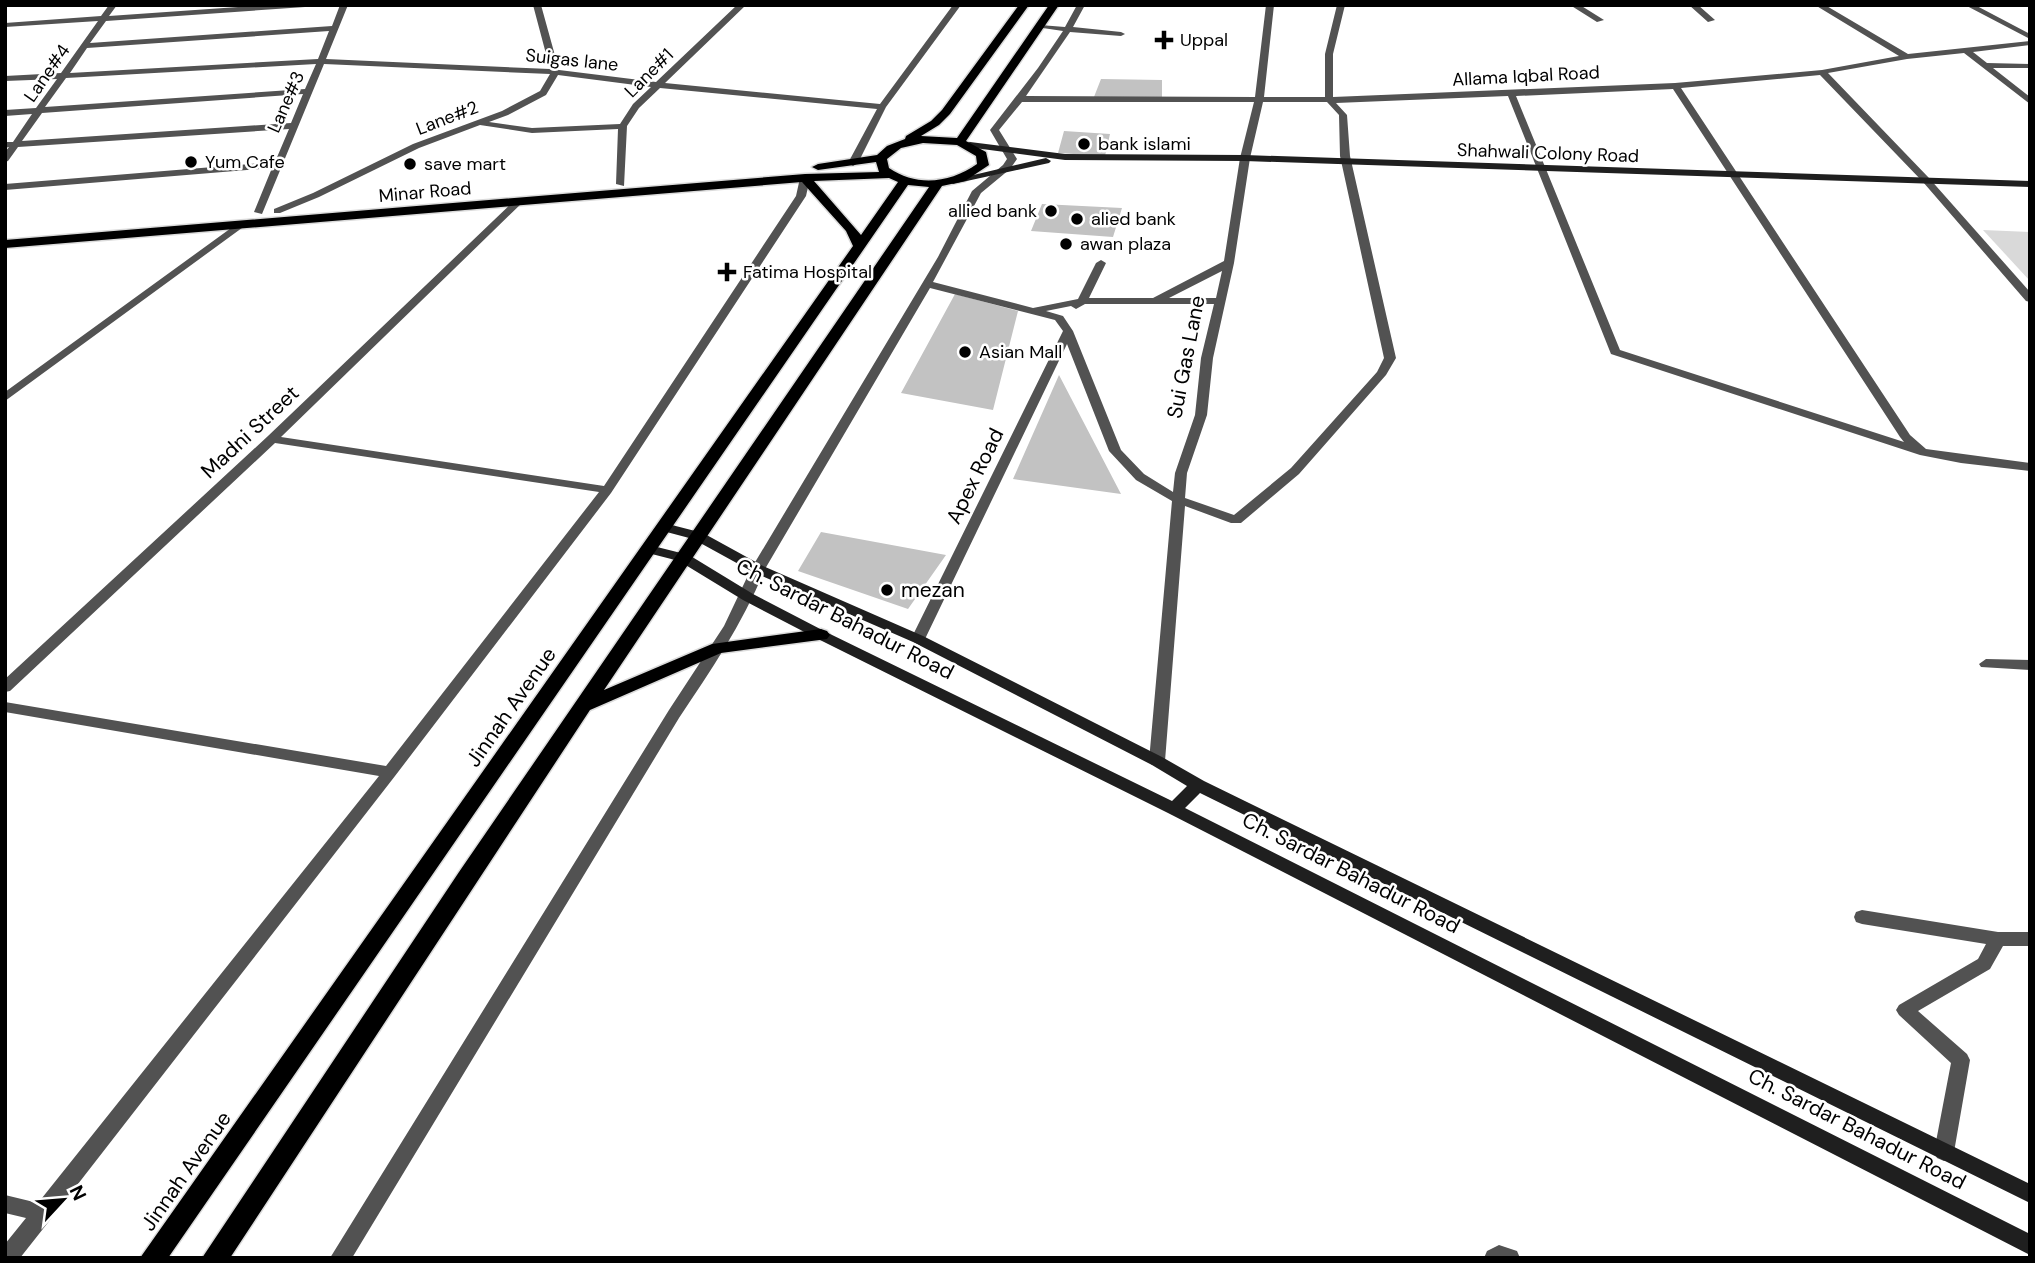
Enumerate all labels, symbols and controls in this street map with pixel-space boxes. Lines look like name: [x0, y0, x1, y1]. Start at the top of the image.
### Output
place label: Uppal: [1180, 28, 1228, 52]
marker: Uppal: [1154, 30, 1174, 50]
street label: Lane#4: [18, 39, 76, 107]
street label: Suigas lane: [524, 43, 620, 77]
street label: Lane#1: [619, 43, 679, 103]
street label: Allama Iqbal Road: [1452, 60, 1600, 92]
street label: Lane#3: [262, 67, 310, 137]
street label: Lane#2: [413, 95, 481, 141]
place label: bank islami: [1098, 132, 1191, 156]
marker: bank islami: [1076, 136, 1092, 152]
street label: Shahwali Colony Road: [1456, 138, 1640, 168]
place label: Yum Cafe: [205, 150, 285, 174]
place label: save mart: [424, 152, 506, 176]
marker: Yum Cafe: [183, 154, 199, 170]
marker: save mart: [402, 156, 418, 172]
street label: Minar Road: [378, 176, 472, 208]
place label: allied bank: [948, 199, 1037, 223]
marker: allied bank: [1043, 203, 1059, 219]
place label: alied bank: [1091, 207, 1176, 231]
marker: alied bank: [1069, 211, 1085, 227]
place label: awan plaza: [1080, 232, 1171, 256]
marker: awan plaza: [1058, 236, 1074, 252]
place label: Fatima Hospital: [743, 260, 872, 284]
marker: Fatima Hospital: [717, 262, 737, 282]
street label: Sui Gas Lane: [1160, 293, 1212, 421]
place label: Asian Mall: [979, 340, 1062, 364]
marker: Asian Mall: [957, 344, 973, 360]
street label: Madni Street: [195, 379, 305, 485]
street label: Apex Road: [940, 423, 1010, 529]
street label: Ch. Sardar Bahadur Road: [731, 552, 959, 686]
place label: mezan: [901, 576, 965, 604]
marker: mezan: [879, 582, 895, 598]
street label: Jinnah Avenue: [459, 642, 563, 772]
street label: Ch. Sardar Bahadur Road: [1237, 806, 1465, 940]
street label: Ch. Sardar Bahadur Road: [1743, 1062, 1971, 1196]
street label: Jinnah Avenue: [134, 1106, 238, 1236]
north arrow: [28, 1165, 98, 1235]
text: N: [64, 1181, 92, 1204]

